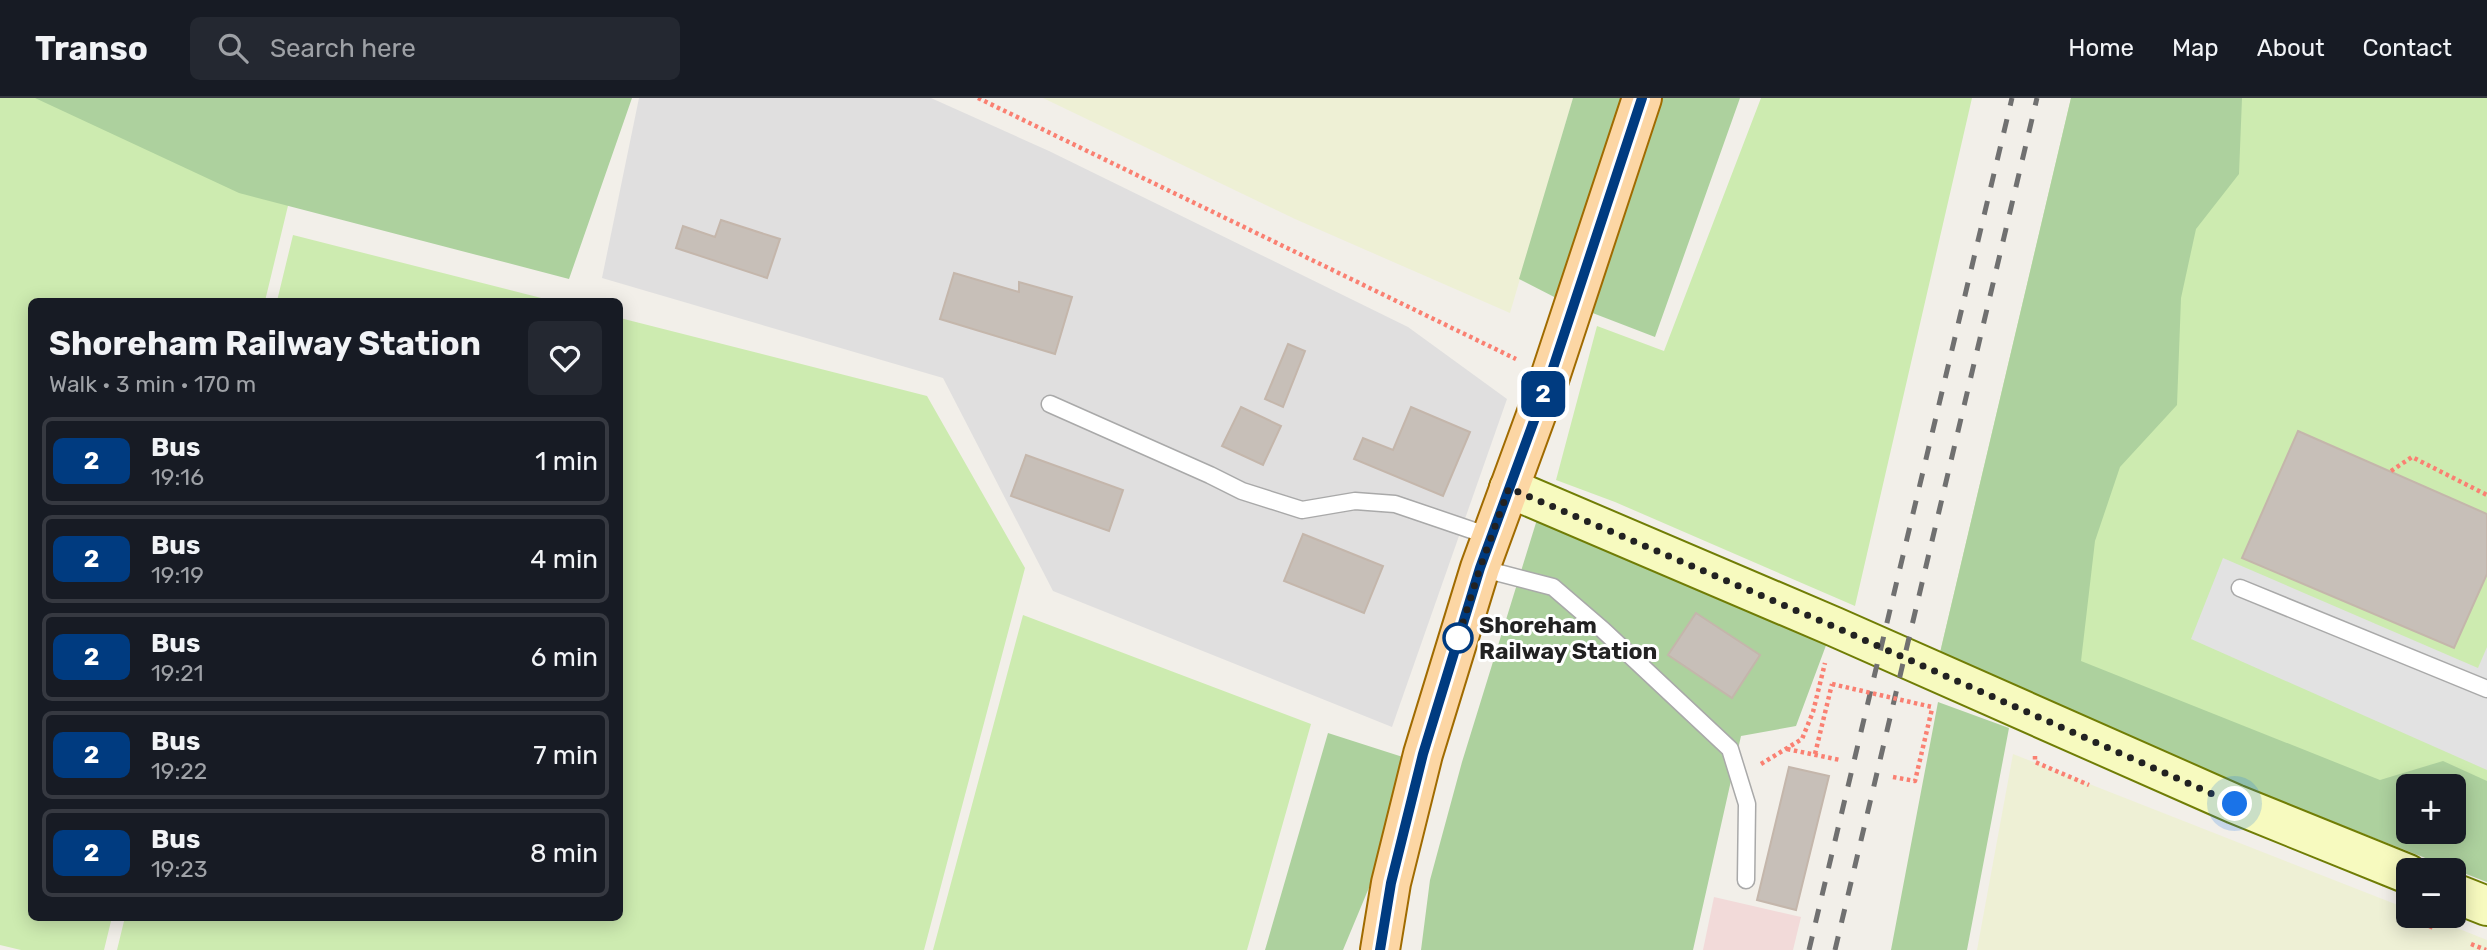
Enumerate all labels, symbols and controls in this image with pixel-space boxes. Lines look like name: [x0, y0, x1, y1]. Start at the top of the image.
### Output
search box: [190, 17, 680, 80]
text: Transo: [35, 29, 148, 68]
icon: search: [214, 29, 252, 67]
text: Search here: [270, 33, 416, 64]
text: Home: [2068, 34, 2134, 62]
text: Map: [2172, 34, 2219, 62]
text: About: [2257, 34, 2325, 62]
text: Contact: [2363, 34, 2452, 62]
button: heart: [528, 321, 602, 395]
text: Shoreham Railway Station: [49, 324, 481, 363]
text: Walk · 3 min · 170 m: [49, 370, 256, 398]
line badge: 2: [1520, 371, 1566, 417]
text: 2: [1535, 380, 1551, 408]
text: Bus: [151, 432, 200, 463]
text: 1 min: [535, 446, 598, 477]
text: 2: [84, 447, 99, 475]
text: 19:16: [151, 463, 204, 491]
text: Bus: [151, 530, 200, 561]
text: 4 min: [530, 544, 598, 575]
text: 2: [84, 545, 99, 573]
text: 19:19: [151, 561, 204, 589]
place label: Shoreham Railway Station: [1479, 611, 1657, 665]
marker: Shoreham Railway Station: [1443, 623, 1473, 653]
text: Bus: [151, 628, 200, 659]
text: 6 min: [531, 642, 598, 673]
text: 2: [84, 643, 99, 671]
text: 19:21: [151, 659, 204, 687]
text: Bus: [151, 726, 200, 757]
text: 7 min: [533, 740, 598, 771]
text: 2: [84, 741, 99, 769]
text: 19:22: [151, 757, 207, 785]
map controls: [2396, 774, 2466, 928]
button: +: [2396, 774, 2466, 844]
your location: [2217, 786, 2252, 821]
text: Bus: [151, 824, 200, 855]
text: 8 min: [530, 838, 598, 869]
text: 2: [84, 839, 99, 867]
text: 19:23: [151, 855, 208, 883]
button: −: [2396, 858, 2466, 928]

